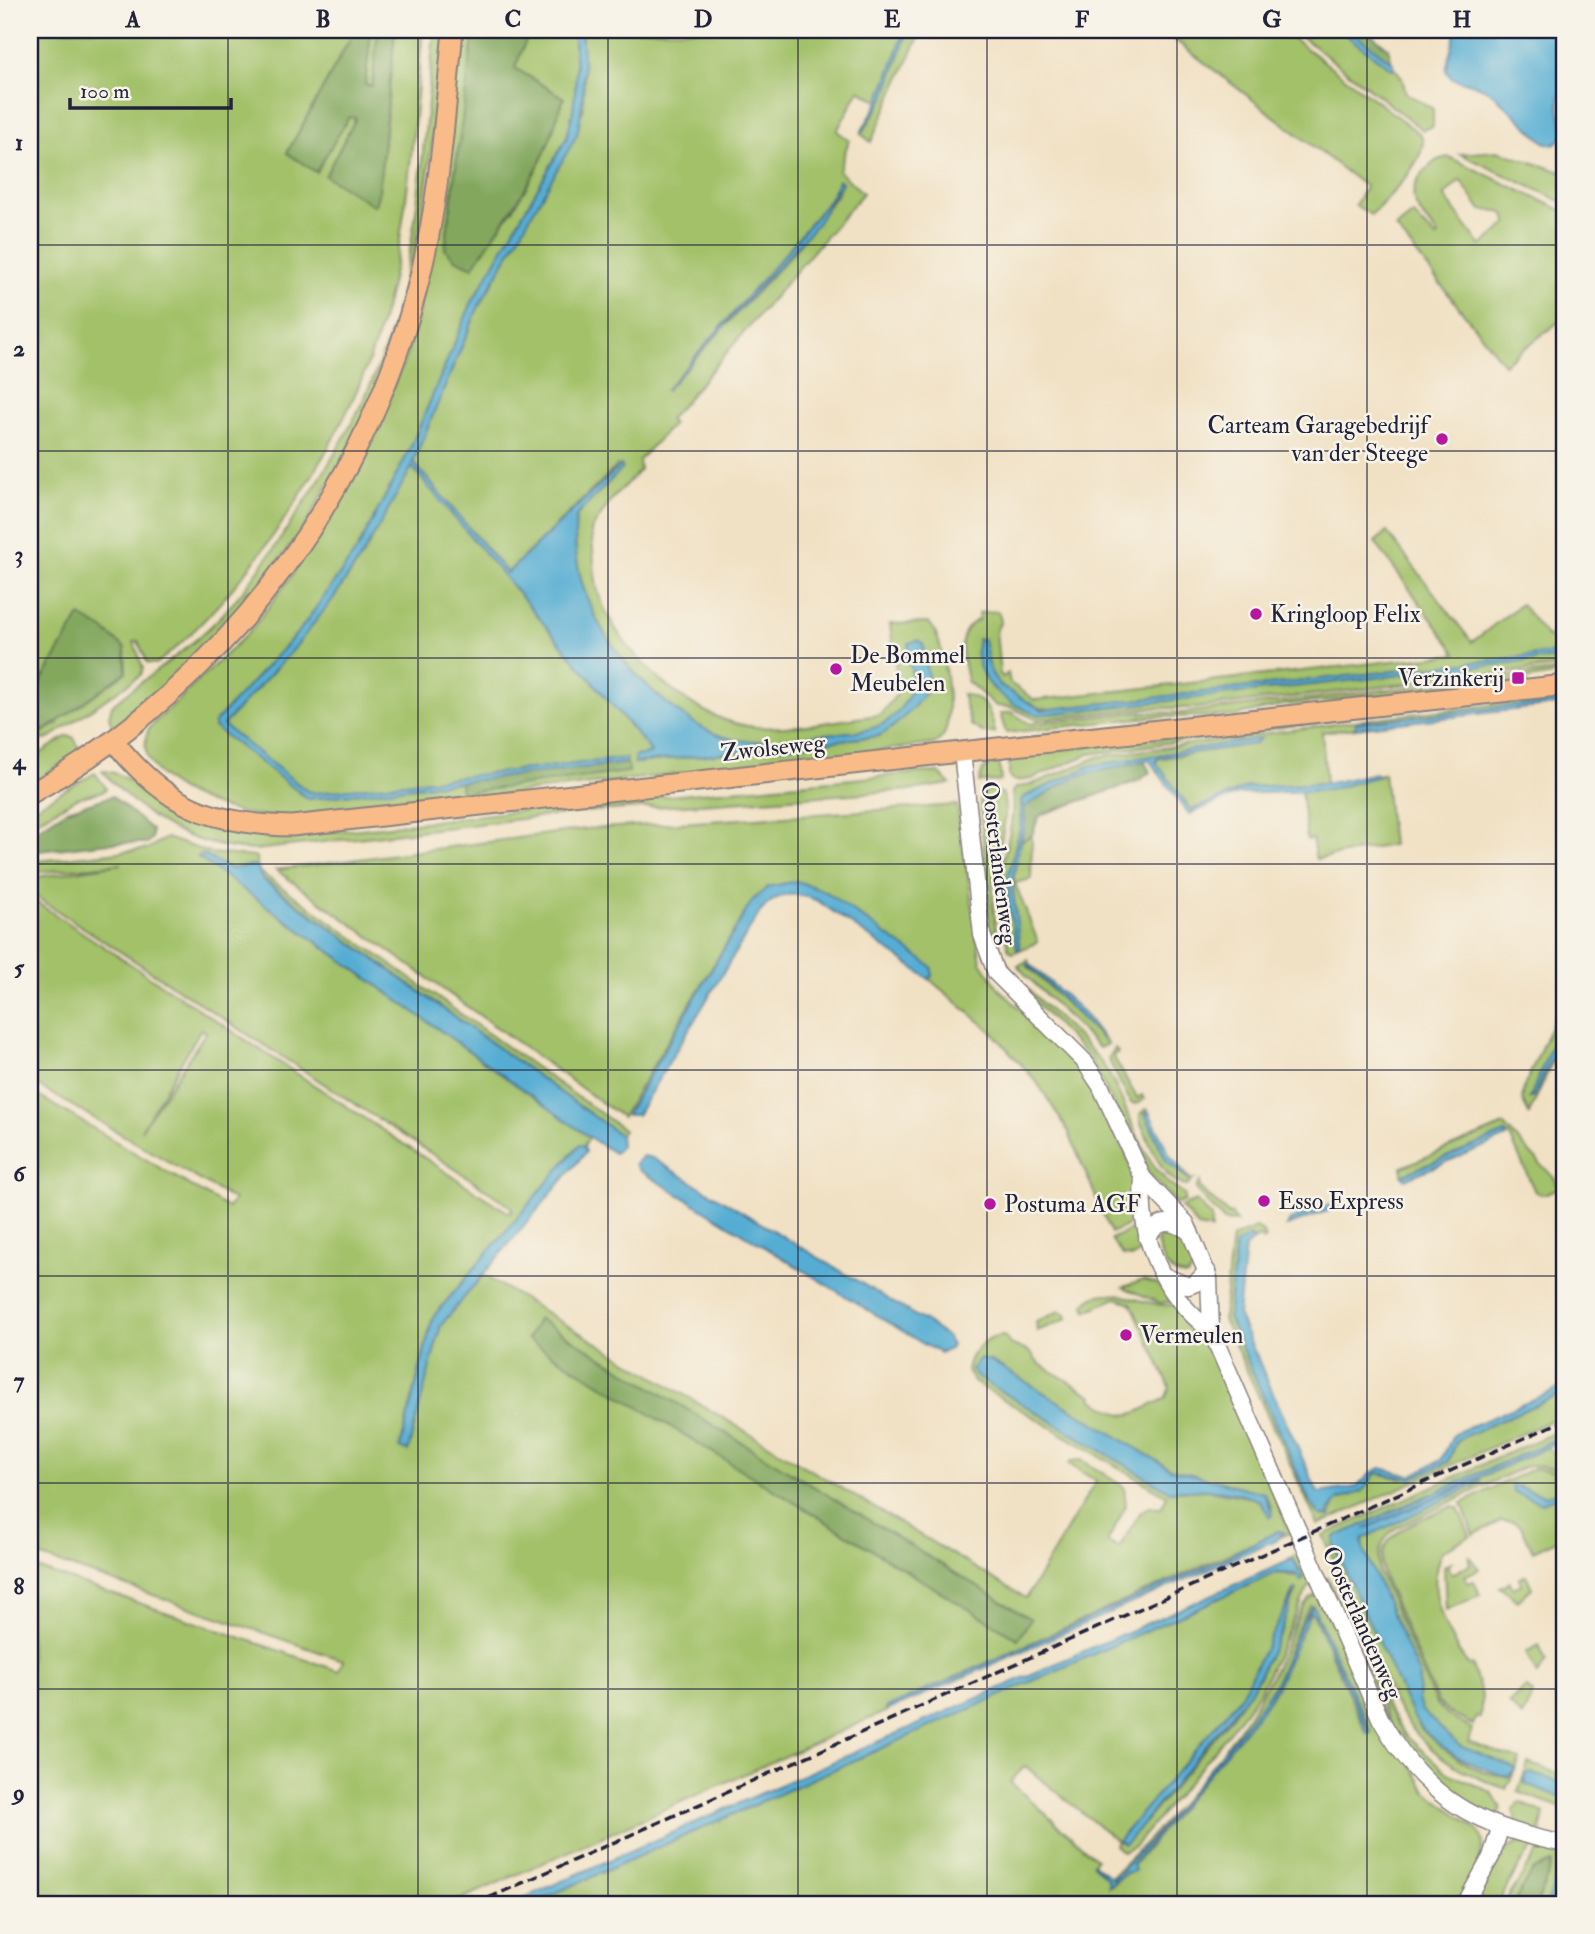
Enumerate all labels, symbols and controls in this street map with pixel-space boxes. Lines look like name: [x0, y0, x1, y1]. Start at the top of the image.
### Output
text: A: [125, 5, 141, 34]
text: B: [315, 5, 331, 34]
text: C: [505, 5, 521, 34]
text: D: [694, 5, 712, 34]
text: E: [884, 5, 901, 34]
text: F: [1075, 5, 1090, 34]
text: G: [1262, 5, 1282, 34]
text: H: [1453, 5, 1472, 34]
scale bar: [70, 66, 231, 110]
text: 100 m: [80, 78, 130, 105]
text: 1: [15, 128, 23, 157]
text: 2: [13, 334, 25, 363]
place label: Carteam Garagebedrijf van der Steege: [1207, 410, 1431, 469]
marker: Carteam Garagebedrijf van der Steege: [1434, 431, 1450, 447]
text: 3: [15, 540, 23, 569]
place label: Kringloop Felix: [1270, 599, 1421, 630]
marker: Kringloop Felix: [1248, 606, 1264, 622]
place label: De Bommel Meubelen: [850, 640, 965, 699]
marker: De Bommel Meubelen: [828, 661, 844, 677]
place label: Verzinkerij: [1398, 663, 1504, 694]
marker: Verzinkerij: [1510, 670, 1526, 686]
street label: Zwolseweg: [719, 727, 828, 769]
text: 4: [12, 747, 27, 776]
street label: Oosterlandenweg: [974, 779, 1025, 948]
text: 5: [14, 953, 25, 982]
text: 6: [13, 1159, 27, 1188]
place label: Esso Express: [1278, 1186, 1404, 1217]
place label: Postuma AGF: [1004, 1189, 1141, 1220]
marker: Esso Express: [1256, 1193, 1272, 1209]
marker: Postuma AGF: [982, 1196, 998, 1212]
place label: Vermeulen: [1140, 1320, 1243, 1351]
marker: Vermeulen: [1118, 1327, 1134, 1343]
text: 7: [14, 1366, 25, 1395]
street label: Oosterlandenweg: [1314, 1541, 1410, 1706]
text: 8: [14, 1572, 25, 1601]
text: 9: [11, 1778, 25, 1807]

